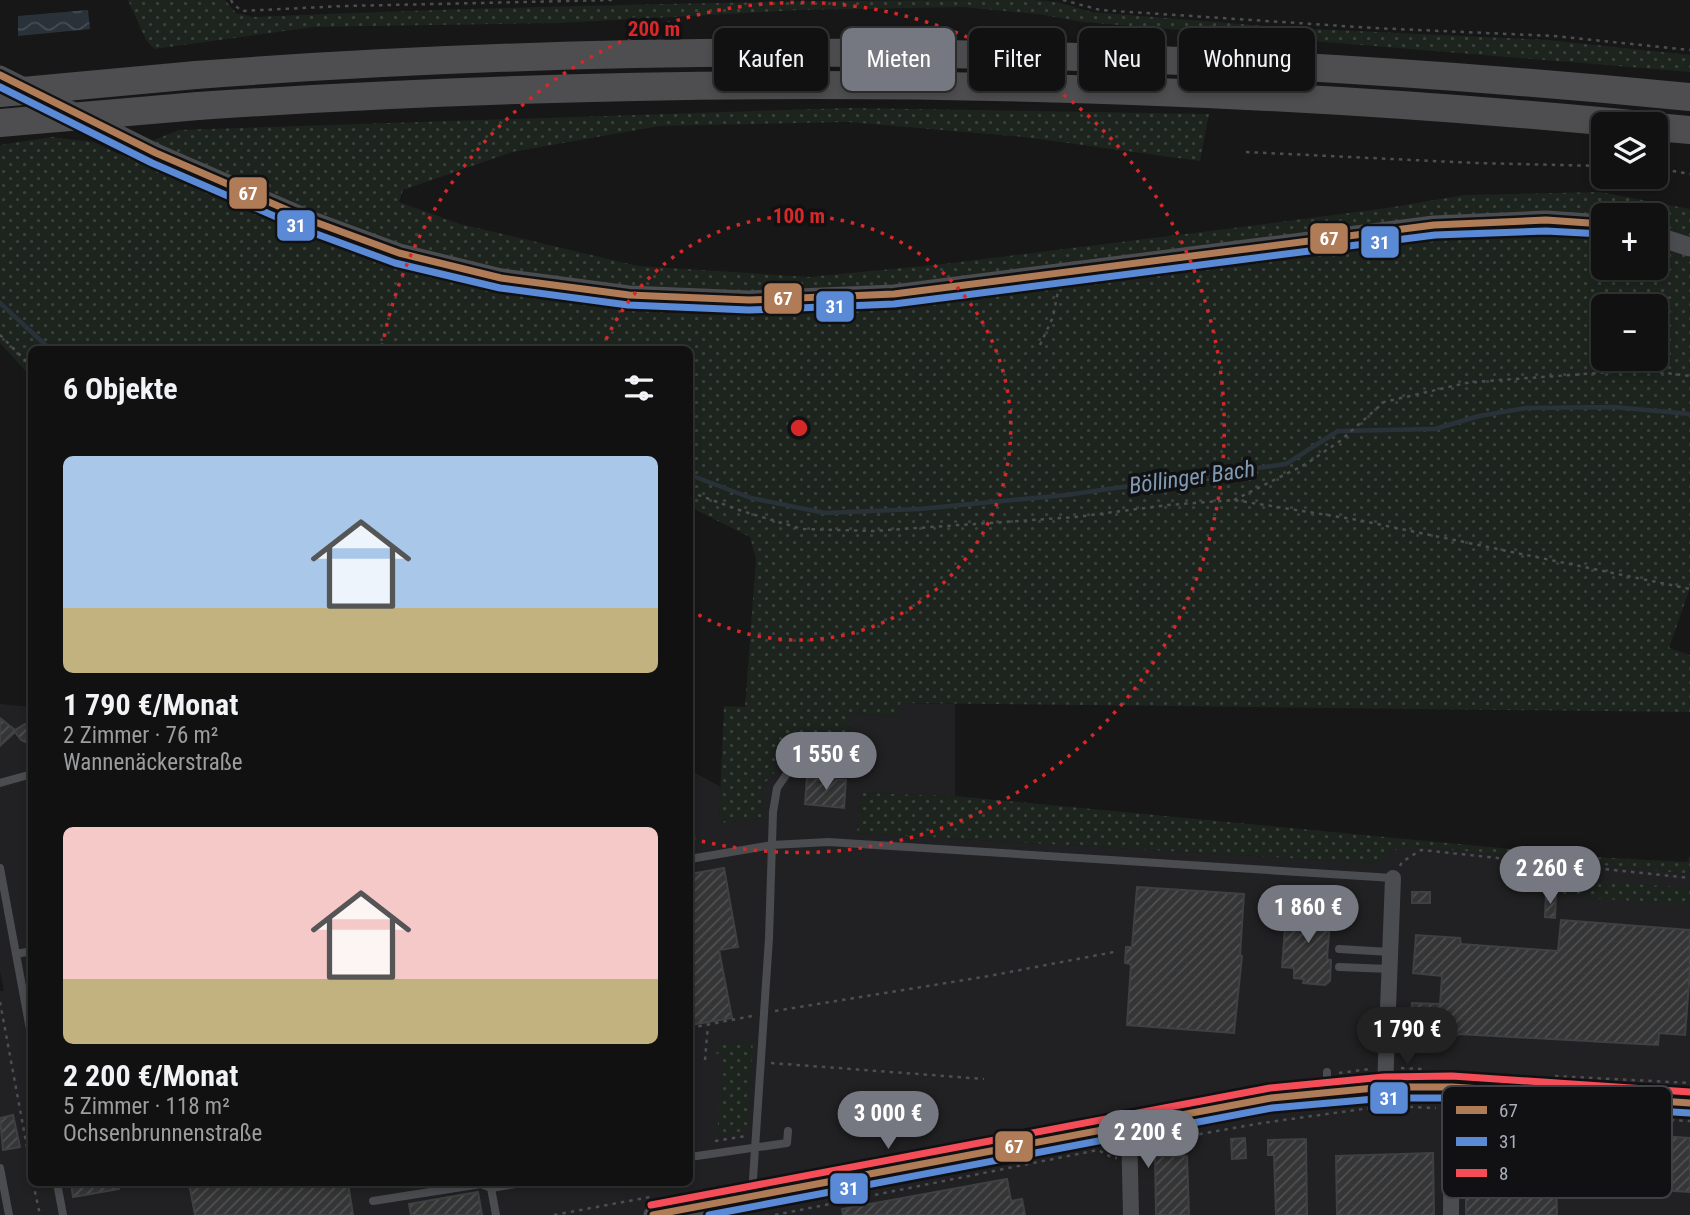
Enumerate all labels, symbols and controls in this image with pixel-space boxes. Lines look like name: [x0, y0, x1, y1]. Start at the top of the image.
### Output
text: 200 m: [628, 17, 680, 41]
chip: Kaufen: [714, 28, 828, 91]
chip: Mieten: [842, 28, 955, 91]
chip: Filter: [969, 28, 1065, 91]
chip: Neu: [1079, 28, 1165, 91]
chip: Wohnung: [1179, 28, 1315, 91]
map controls: [1591, 112, 1668, 371]
button: layers: [1591, 112, 1668, 189]
line badge: 67: [228, 176, 268, 210]
text: 67: [238, 182, 258, 205]
button: +: [1591, 203, 1668, 280]
text: 100 m: [773, 204, 825, 228]
line badge: 31: [276, 209, 316, 242]
text: 31: [286, 214, 306, 237]
line badge: 67: [1309, 222, 1349, 255]
line badge: 31: [1360, 225, 1400, 259]
text: 67: [1319, 227, 1339, 250]
text: 31: [1370, 231, 1390, 254]
line badge: 67: [763, 282, 803, 315]
text: 67: [773, 287, 793, 310]
line badge: 31: [815, 290, 855, 323]
button: −: [1591, 294, 1668, 371]
text: 31: [825, 295, 845, 318]
icon: filters: [620, 369, 658, 407]
text: 6 Objekte: [63, 371, 178, 406]
centre of rings: [787, 416, 811, 440]
water label: Böllinger Bach: [1127, 455, 1257, 500]
icon: home: [298, 501, 424, 627]
text: 1 790 €/Monat: [63, 687, 238, 722]
text: 2 Zimmer · 76 m²: [63, 722, 218, 749]
pin: 1 550 €: [761, 732, 891, 792]
text: 1 550 €: [792, 741, 860, 768]
text: Wannenäckerstraße: [63, 749, 243, 776]
pin: 2 260 €: [1485, 846, 1615, 906]
text: 2 260 €: [1516, 855, 1584, 882]
icon: home: [298, 872, 424, 998]
pin: 1 860 €: [1243, 886, 1373, 945]
text: 1 860 €: [1274, 894, 1342, 921]
pin: 1 790 €: [1342, 1007, 1472, 1067]
text: 1 790 €: [1373, 1016, 1441, 1043]
text: 2 200 €/Monat: [63, 1058, 238, 1093]
line badge: 31: [1369, 1081, 1409, 1115]
legend: [1442, 1086, 1672, 1198]
text: 31: [1379, 1087, 1399, 1110]
pin: 3 000 €: [823, 1092, 953, 1151]
text: 5 Zimmer · 118 m²: [63, 1093, 230, 1120]
text: 67: [1499, 1099, 1518, 1122]
text: 3 000 €: [854, 1100, 922, 1127]
pin: 2 200 €: [1083, 1110, 1213, 1170]
text: 2 200 €: [1114, 1119, 1182, 1146]
text: Ochsenbrunnenstraße: [63, 1120, 262, 1147]
line badge: 67: [994, 1130, 1034, 1163]
text: 31: [1499, 1130, 1518, 1153]
text: 67: [1004, 1135, 1024, 1158]
text: 8: [1499, 1162, 1508, 1185]
line badge: 31: [829, 1172, 869, 1205]
text: 31: [839, 1177, 859, 1200]

